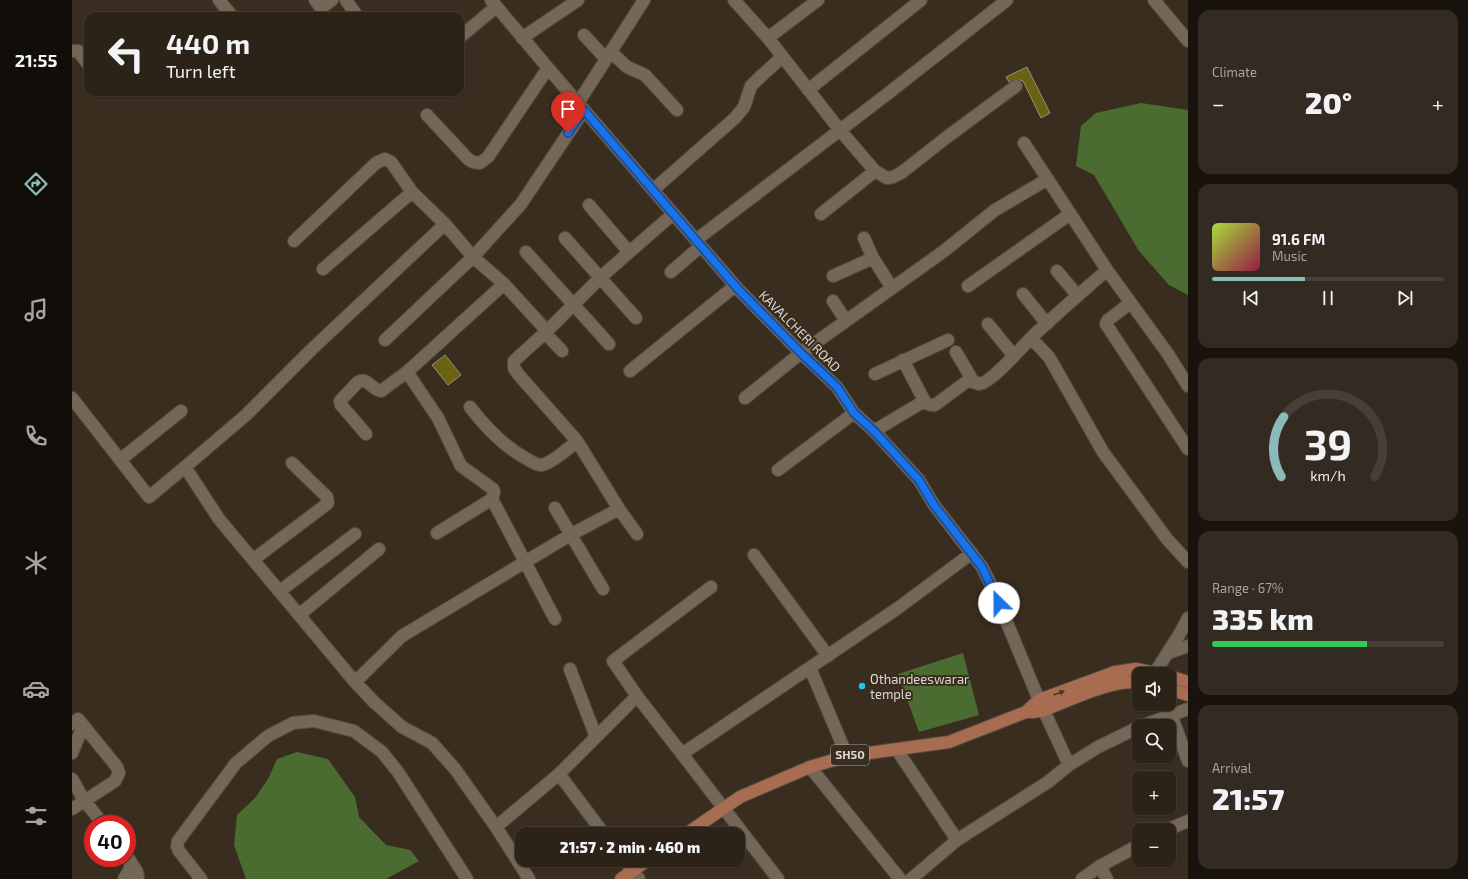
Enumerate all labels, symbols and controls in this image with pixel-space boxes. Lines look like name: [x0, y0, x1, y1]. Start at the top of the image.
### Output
text: 440 m: [166, 26, 250, 60]
icon: left: [100, 28, 152, 80]
text: 21:55: [15, 49, 57, 71]
text: Turn left: [166, 60, 236, 82]
text: Climate: [1212, 64, 1257, 80]
text: 20°: [1305, 84, 1352, 120]
text: −: [1212, 90, 1225, 116]
text: +: [1432, 90, 1444, 116]
pin: [551, 92, 585, 133]
icon: arrive: [557, 98, 579, 120]
icon: directions: [22, 170, 50, 198]
text: 91.6 FM: [1272, 230, 1325, 248]
text: Music: [1272, 248, 1307, 264]
street label: KAVALCHERI ROAD: [756, 287, 844, 375]
icon: previous: [1240, 287, 1262, 309]
icon: pause: [1317, 287, 1339, 309]
icon: next: [1394, 287, 1416, 309]
icon: music: [22, 296, 50, 324]
text: 39: [1304, 418, 1352, 468]
icon: phone: [22, 422, 50, 450]
text: km/h: [1310, 467, 1346, 484]
icon: climate: [22, 549, 50, 577]
text: Range · 67%: [1212, 580, 1284, 596]
position arrow: [978, 582, 1020, 624]
text: 335 km: [1212, 600, 1314, 636]
map controls: [1132, 667, 1176, 867]
button: sound: [1132, 667, 1176, 711]
place label: Othandeeswarar temple: [870, 671, 969, 702]
icon: car: [22, 675, 50, 703]
marker: Othandeeswarar temple: [857, 681, 867, 691]
one-way arrow: [1054, 690, 1066, 696]
button: search: [1132, 719, 1176, 763]
road number: SH50: [831, 745, 869, 765]
text: Arrival: [1212, 760, 1252, 776]
button: +: [1132, 771, 1176, 815]
text: 21:57: [1212, 780, 1284, 816]
icon: filters: [22, 802, 50, 830]
speed limit sign: 40: [84, 815, 136, 867]
button: −: [1132, 823, 1176, 867]
text: 21:57 · 2 min · 460 m: [560, 838, 700, 856]

